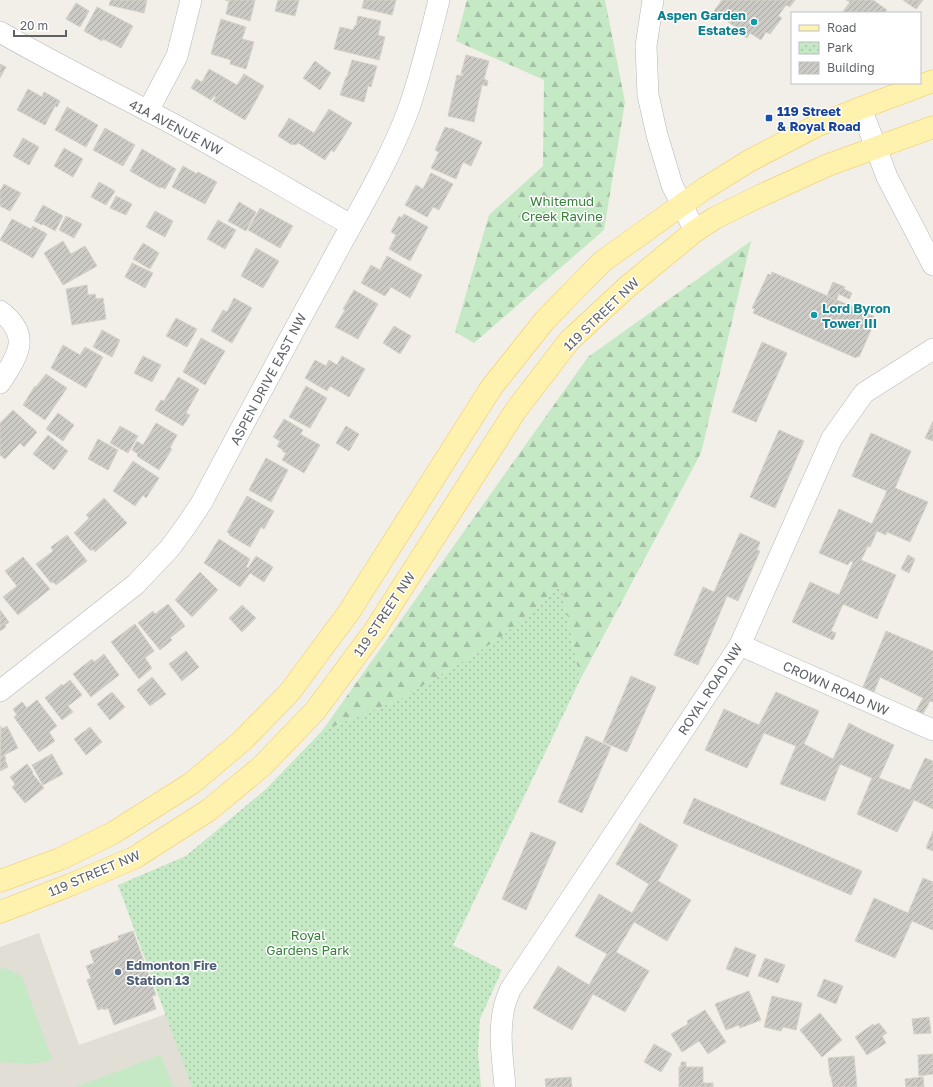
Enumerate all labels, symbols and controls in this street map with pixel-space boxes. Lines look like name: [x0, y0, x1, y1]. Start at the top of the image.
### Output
place label: Aspen Garden Estates: [657, 7, 746, 38]
scale bar: [14, 12, 66, 38]
legend: [791, 12, 921, 84]
marker: Aspen Garden Estates: [749, 17, 759, 27]
text: 20 m: [20, 18, 48, 33]
text: Road: [827, 20, 856, 35]
text: Park: [827, 40, 853, 55]
text: Building: [827, 60, 875, 75]
street label: 41A AVENUE NW: [127, 96, 226, 159]
place label: 119 Street & Royal Road: [777, 103, 861, 134]
marker: 119 Street & Royal Road: [764, 113, 774, 123]
park label: Whitemud Creek Ravine: [521, 193, 603, 224]
street label: 119 STREET NW: [560, 274, 642, 354]
place label: Lord Byron Tower III: [822, 300, 891, 331]
street label: ASPEN DRIVE EAST NW: [226, 310, 310, 448]
marker: Lord Byron Tower III: [809, 310, 819, 320]
street label: 119 STREET NW: [350, 568, 418, 659]
street label: ROYAL ROAD NW: [674, 640, 746, 738]
street label: CROWN ROAD NW: [780, 657, 892, 719]
street label: 119 STREET NW: [46, 846, 143, 900]
park label: Royal Gardens Park: [266, 927, 350, 958]
place label: Edmonton Fire Station 13: [126, 957, 217, 988]
marker: Edmonton Fire Station 13: [113, 967, 123, 977]

